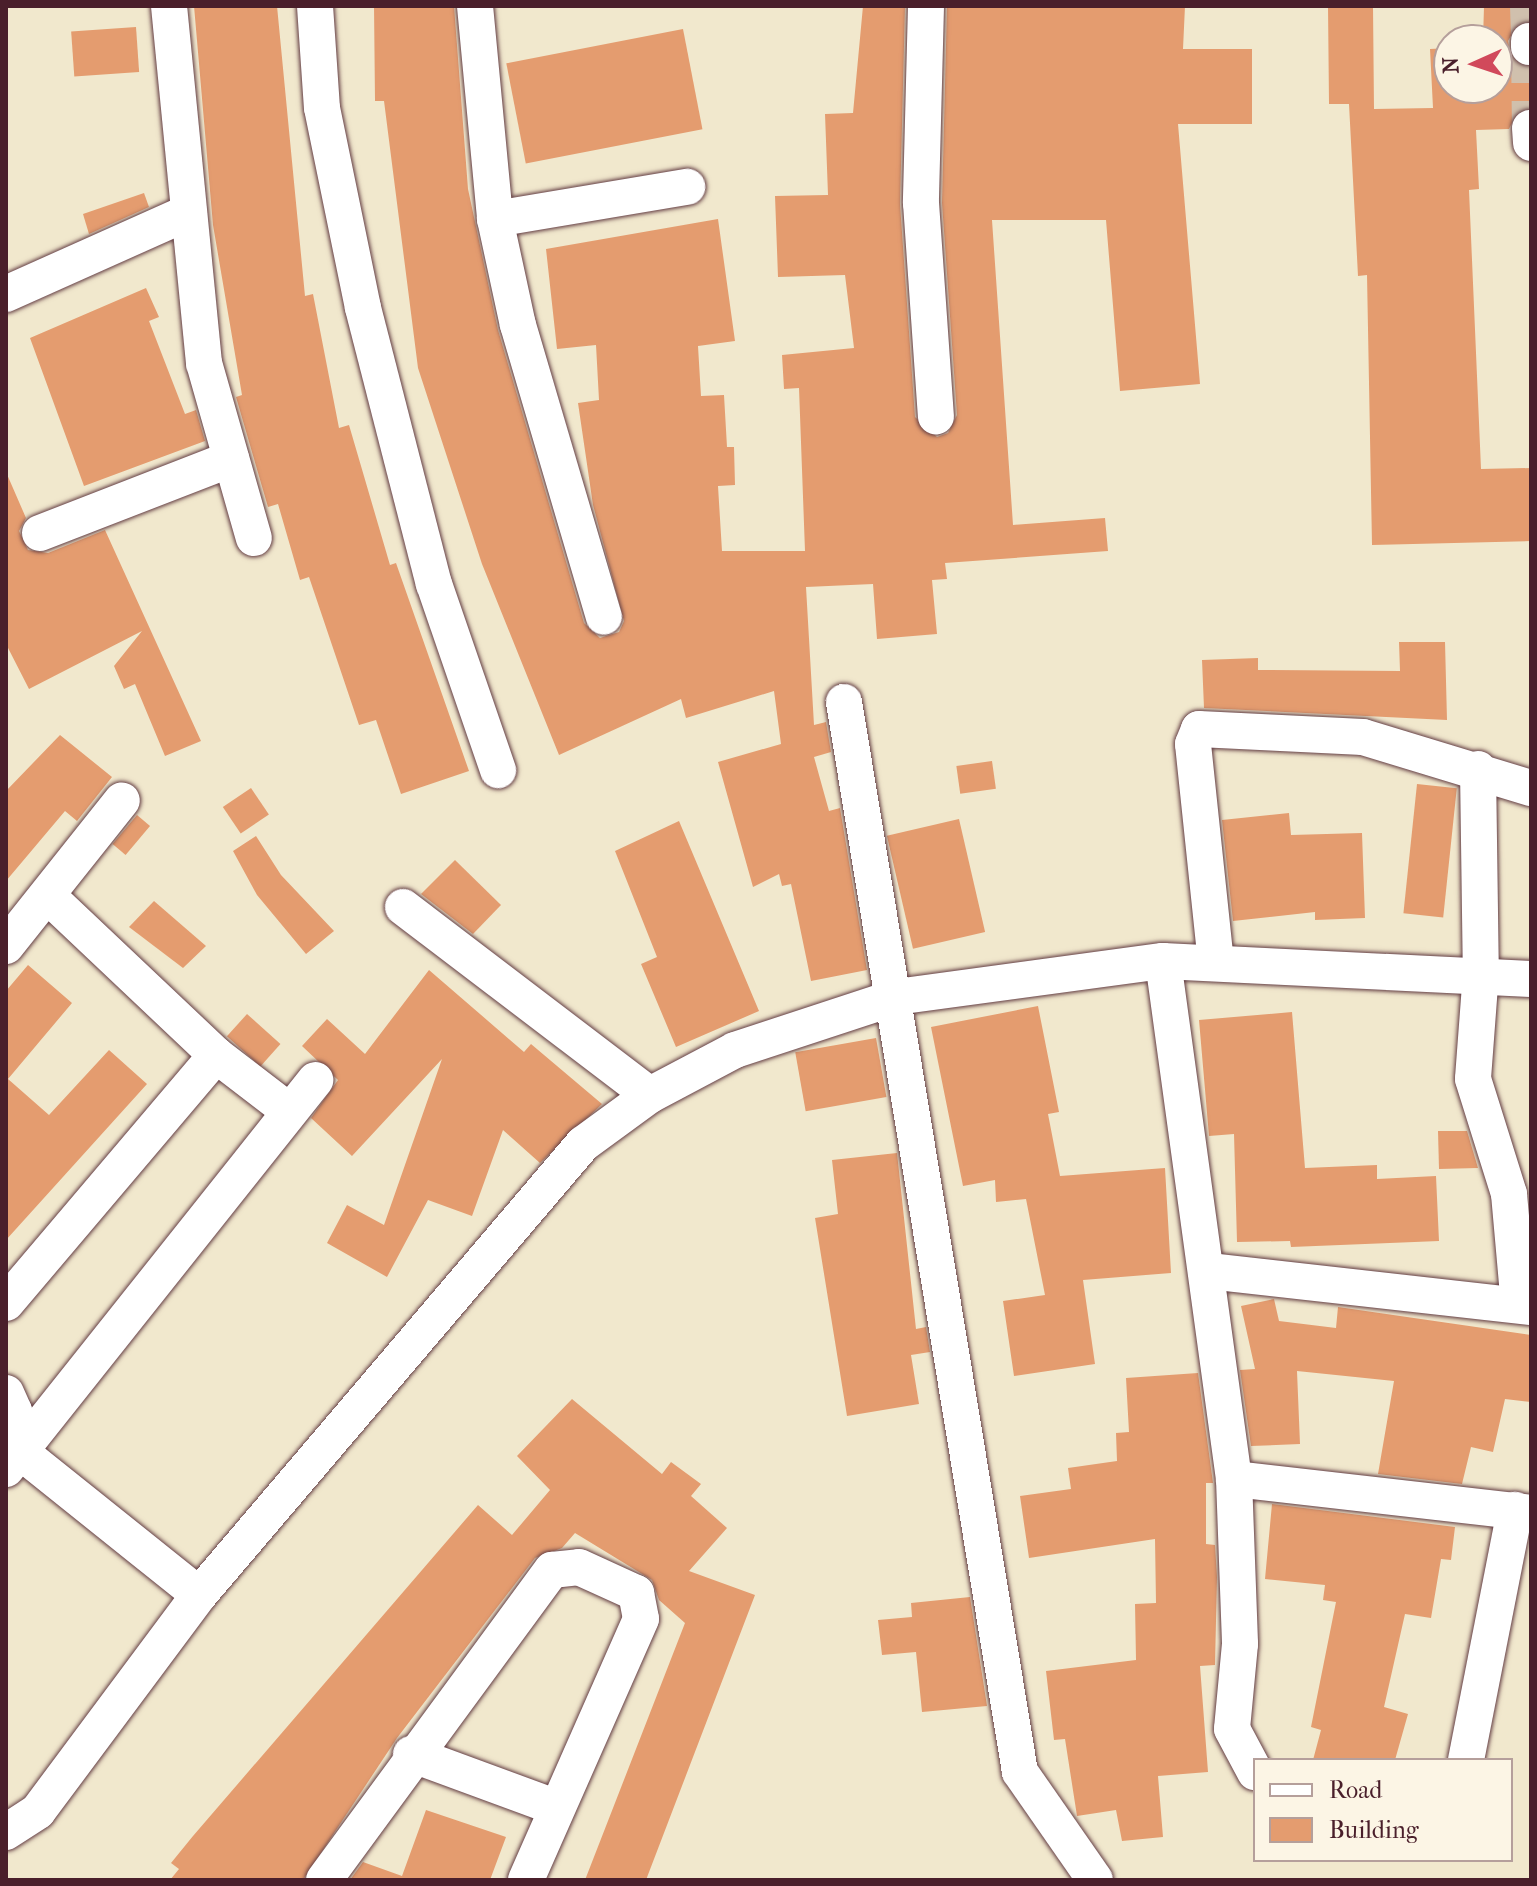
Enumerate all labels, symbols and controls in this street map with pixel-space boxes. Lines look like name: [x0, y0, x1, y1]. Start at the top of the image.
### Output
north arrow: [1433, 24, 1513, 104]
text: N: [1438, 56, 1464, 74]
legend: [1253, 1758, 1513, 1862]
text: Road: [1329, 1776, 1382, 1804]
text: Building: [1329, 1816, 1419, 1844]

